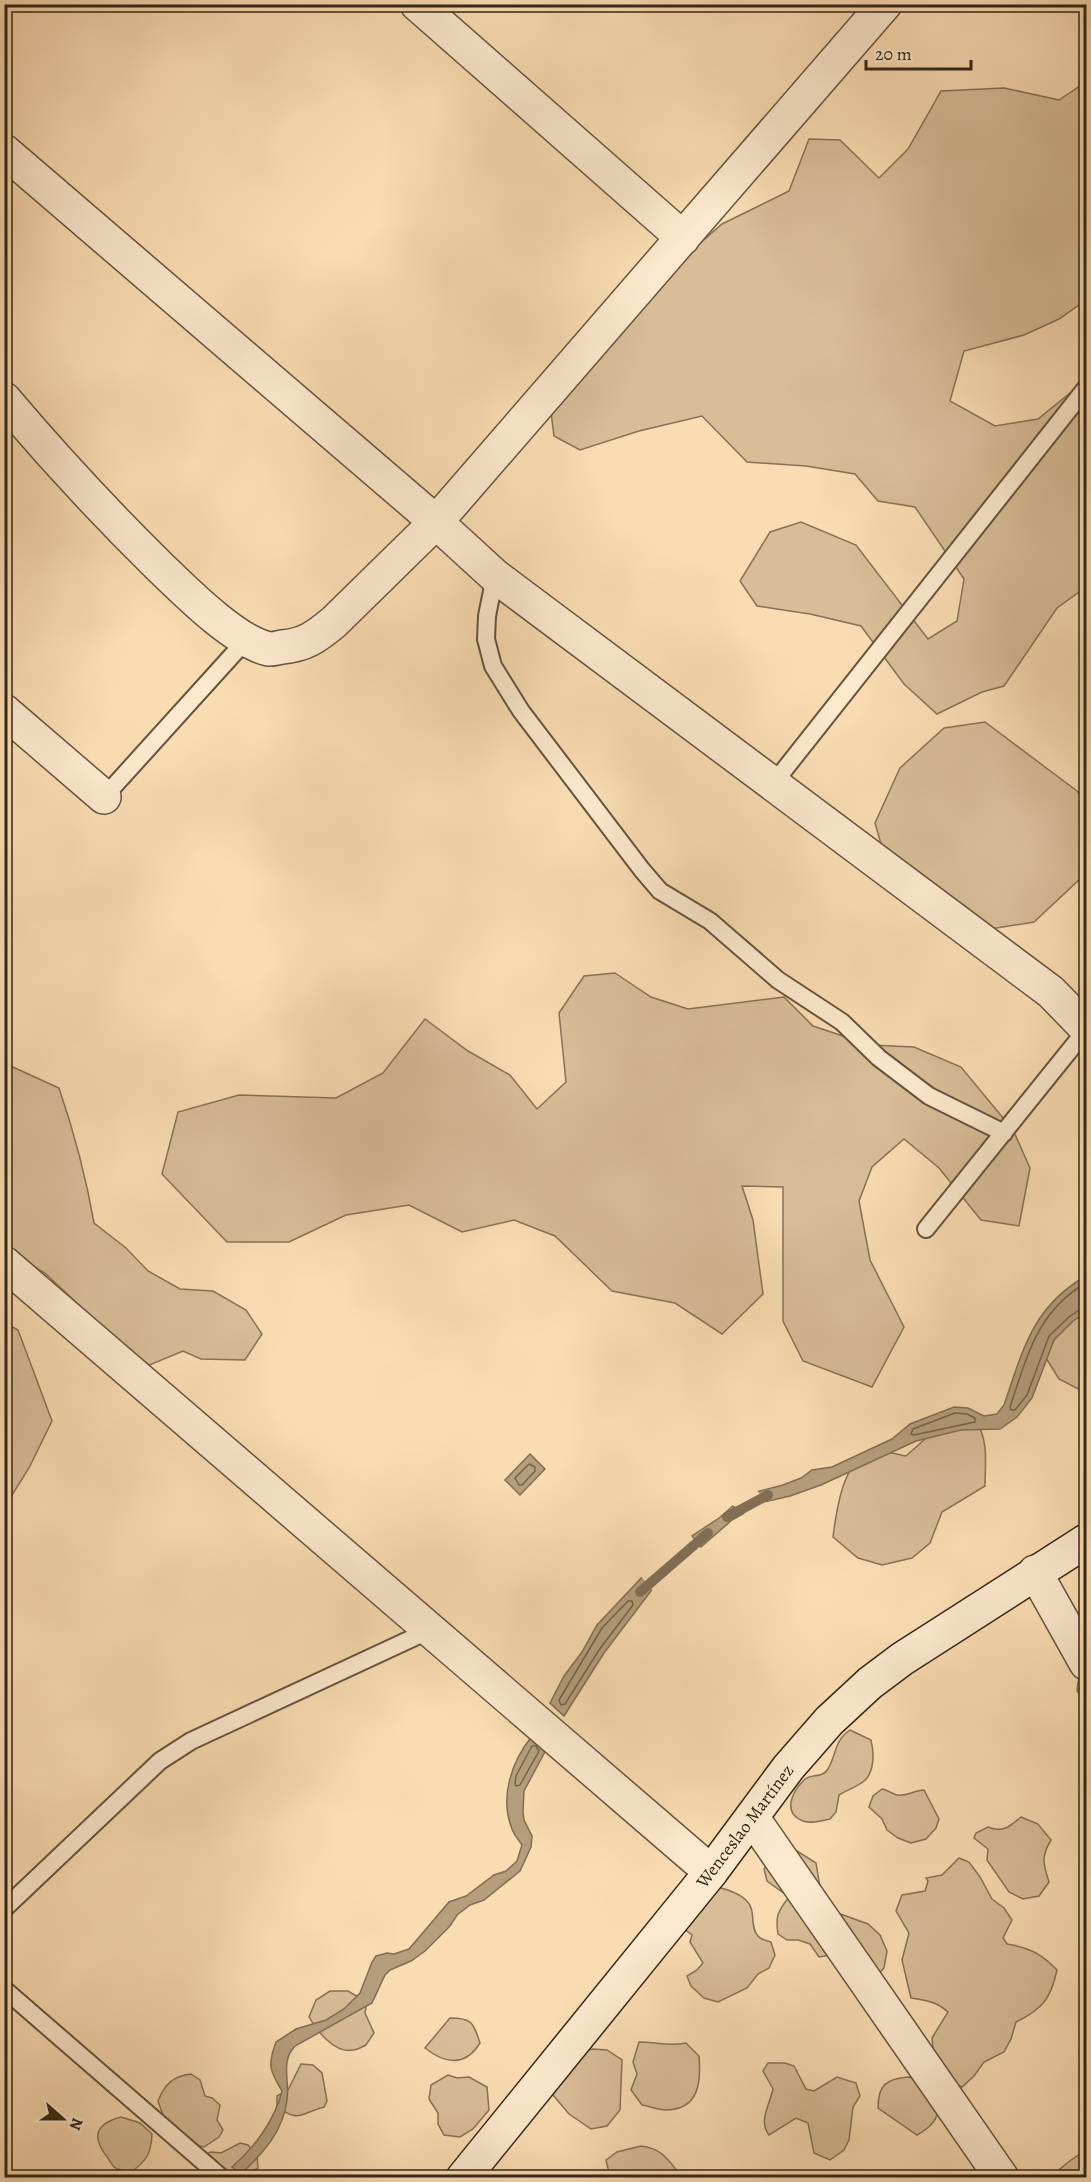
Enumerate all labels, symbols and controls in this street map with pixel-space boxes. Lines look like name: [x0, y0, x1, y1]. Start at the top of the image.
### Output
scale bar: [866, 33, 971, 71]
text: 20 m: [875, 42, 912, 66]
street label: Wenceslao Martínez: [690, 1759, 799, 1893]
north arrow: [33, 2089, 93, 2149]
text: N: [64, 2115, 88, 2134]

